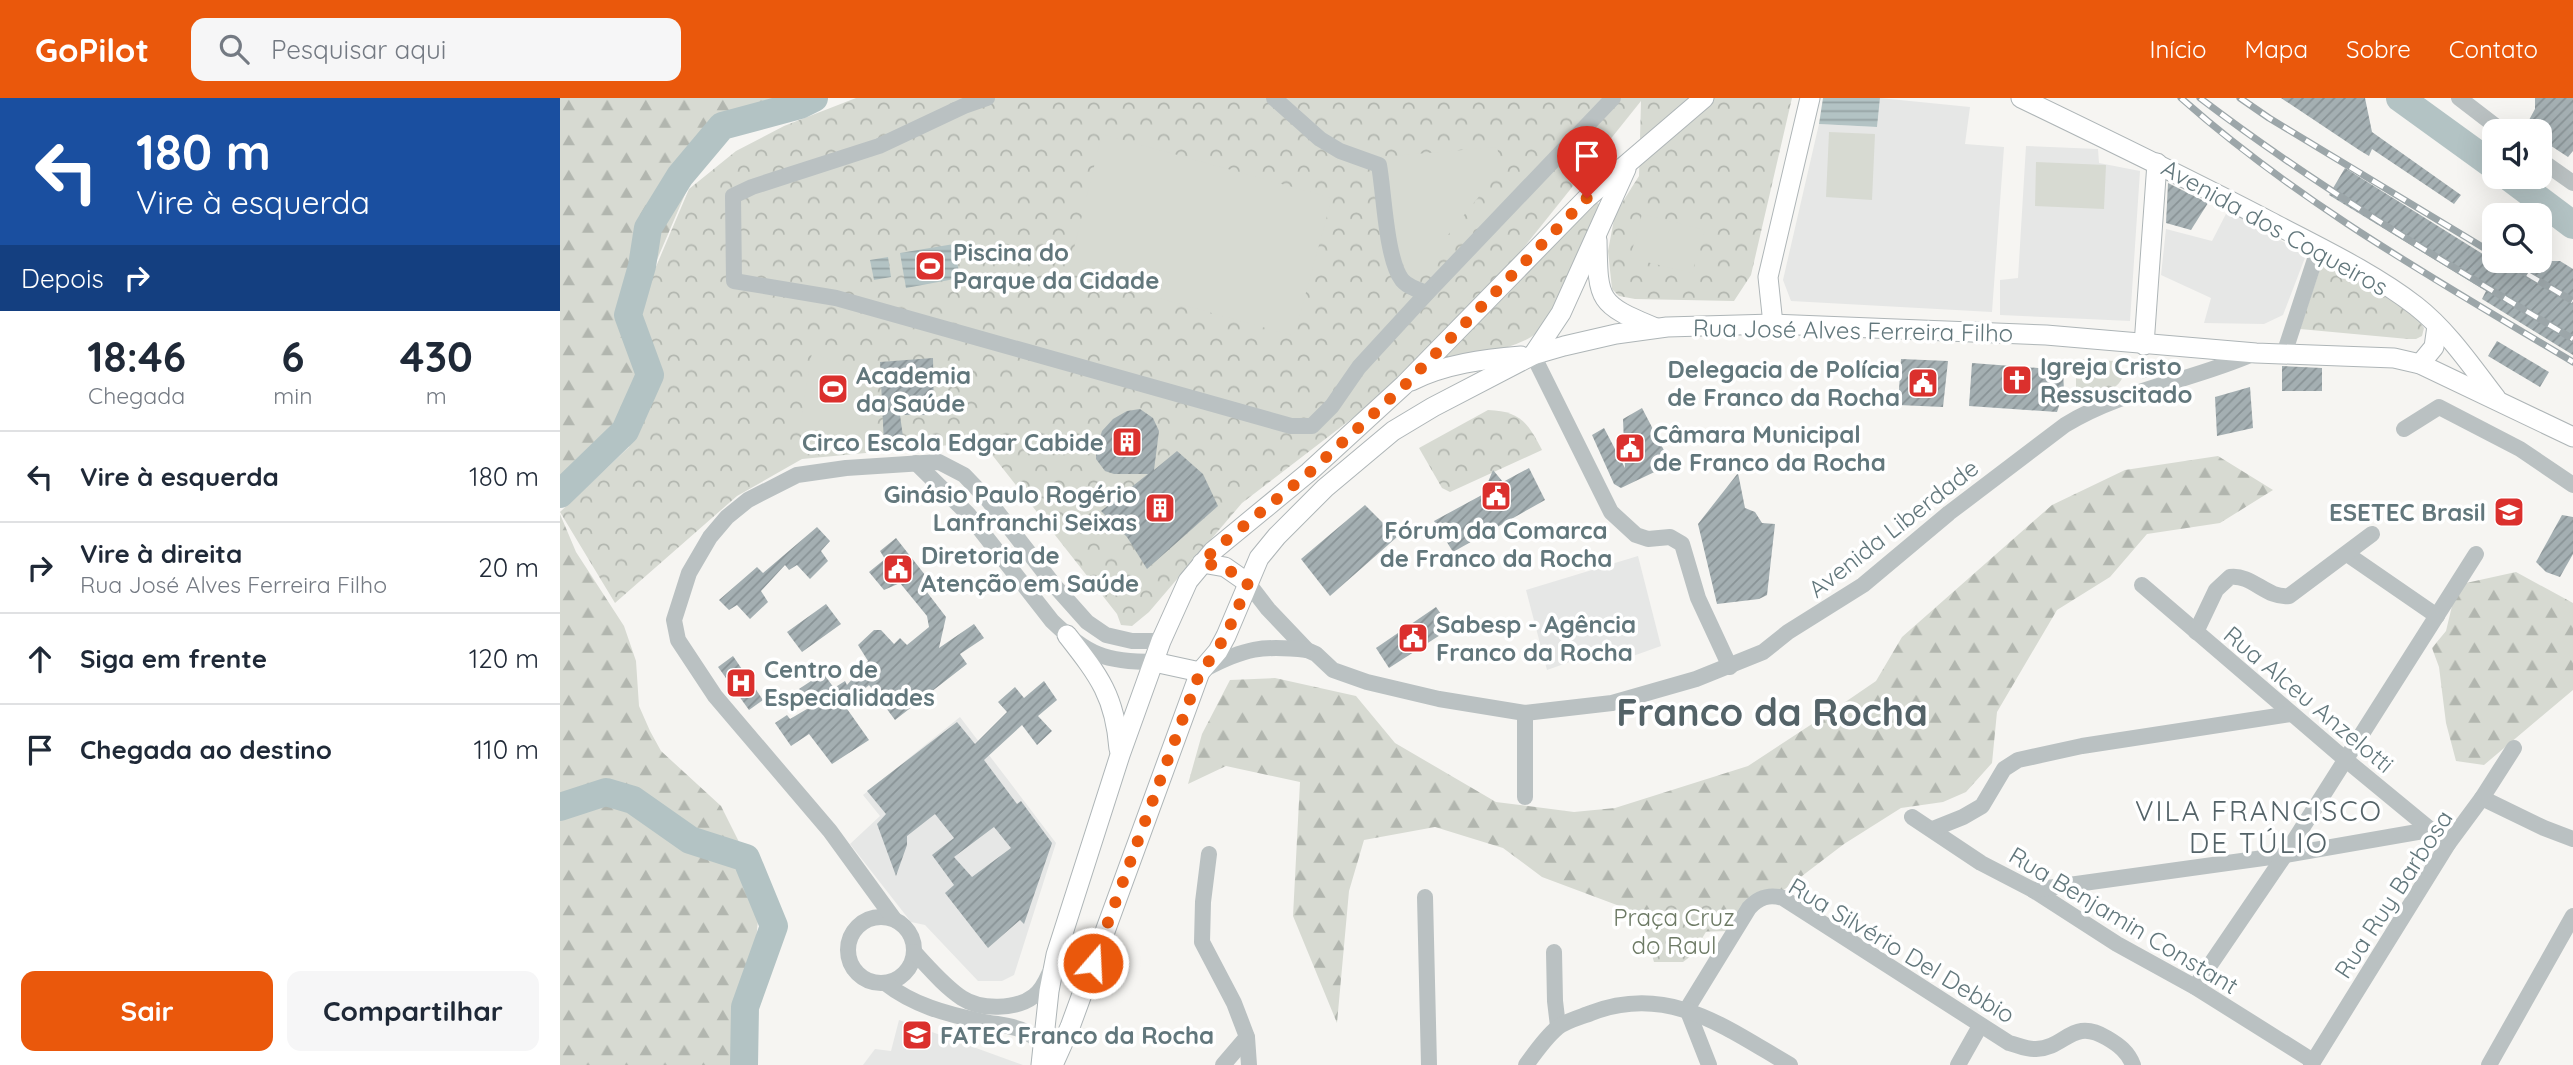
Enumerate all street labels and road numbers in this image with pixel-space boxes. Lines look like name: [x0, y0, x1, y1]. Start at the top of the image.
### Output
street label: Avenida dos Coqueiros: [2157, 152, 2393, 302]
street label: Rua José Alves Ferreira Filho: [1693, 312, 2013, 348]
street label: Avenida Liberdade: [1802, 452, 1984, 604]
street label: Rua Alceu Anzelotti: [2218, 619, 2400, 779]
street label: Rua Ruy Barbosa: [2327, 804, 2459, 984]
street label: Rua Benjamin Constant: [2004, 840, 2244, 1000]
street label: Rua Silvério Del Debbio: [1783, 871, 2021, 1029]

